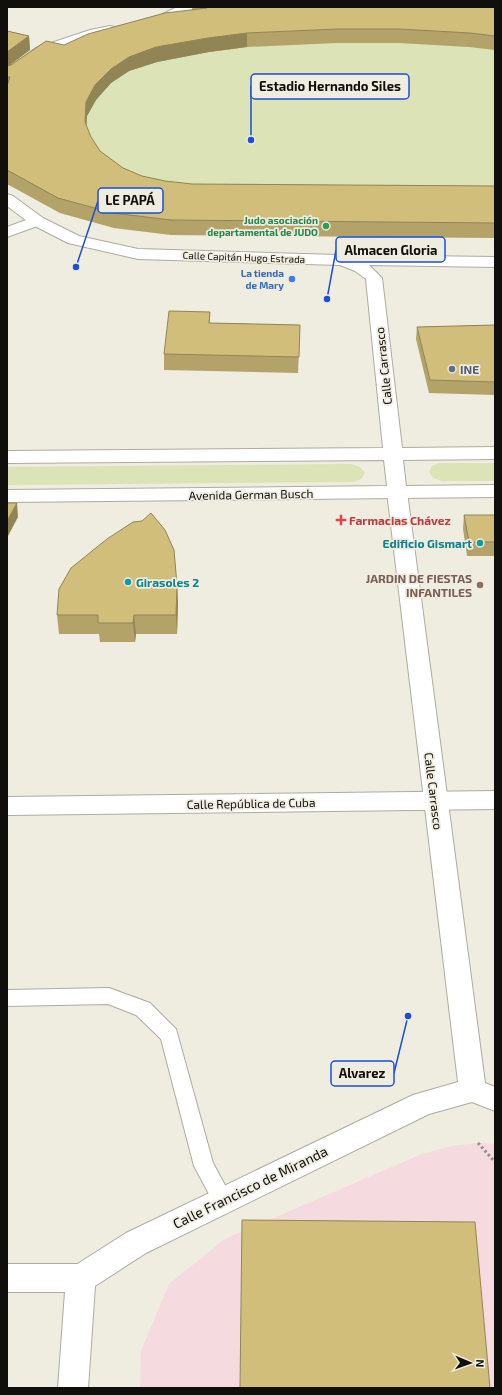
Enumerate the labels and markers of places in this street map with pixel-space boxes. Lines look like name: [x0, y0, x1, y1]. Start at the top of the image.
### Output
callout: Estadio Hernando Siles: [251, 74, 409, 99]
callout: LE PAPÁ: [98, 188, 163, 213]
place label: Judo asociación departamental de JUDO: [207, 214, 318, 238]
marker: Judo asociación departamental de JUDO: [321, 221, 331, 231]
callout: Almacen Gloria: [336, 237, 445, 262]
place label: La tienda de Mary: [241, 267, 284, 292]
marker: La tienda de Mary: [287, 274, 297, 284]
place label: INE: [460, 362, 479, 376]
marker: INE: [447, 364, 457, 374]
place label: Farmacias Chávez: [349, 513, 451, 527]
marker: Farmacias Chávez: [336, 515, 346, 525]
place label: Edificio Gismart: [383, 536, 472, 550]
marker: Edificio Gismart: [475, 538, 485, 548]
place label: JARDIN DE FIESTAS INFANTILES: [366, 571, 472, 599]
place label: Girasoles 2: [136, 575, 199, 589]
marker: Girasoles 2: [123, 577, 133, 587]
marker: JARDIN DE FIESTAS INFANTILES: [475, 580, 485, 590]
callout: Alvarez: [331, 1061, 394, 1086]

